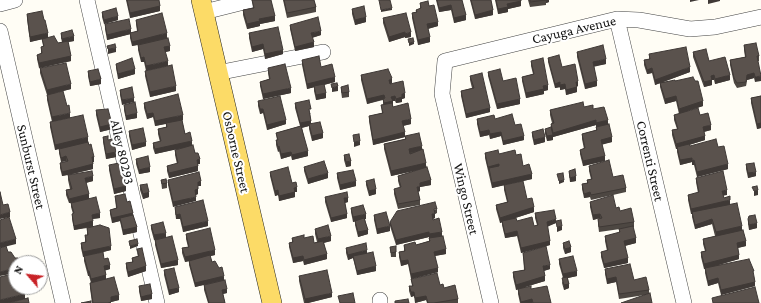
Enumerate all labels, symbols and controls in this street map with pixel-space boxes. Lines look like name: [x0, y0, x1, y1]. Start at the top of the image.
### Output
street label: Cayuga Avenue: [530, 12, 618, 48]
street label: Osborne Street: [218, 110, 254, 194]
street label: Alley 80293: [106, 118, 138, 186]
street label: Correnti Street: [633, 119, 667, 203]
street label: Sunburst Street: [13, 123, 49, 211]
street label: Wingo Street: [450, 162, 482, 236]
north arrow: [8, 255, 48, 295]
text: N: [11, 264, 25, 276]

